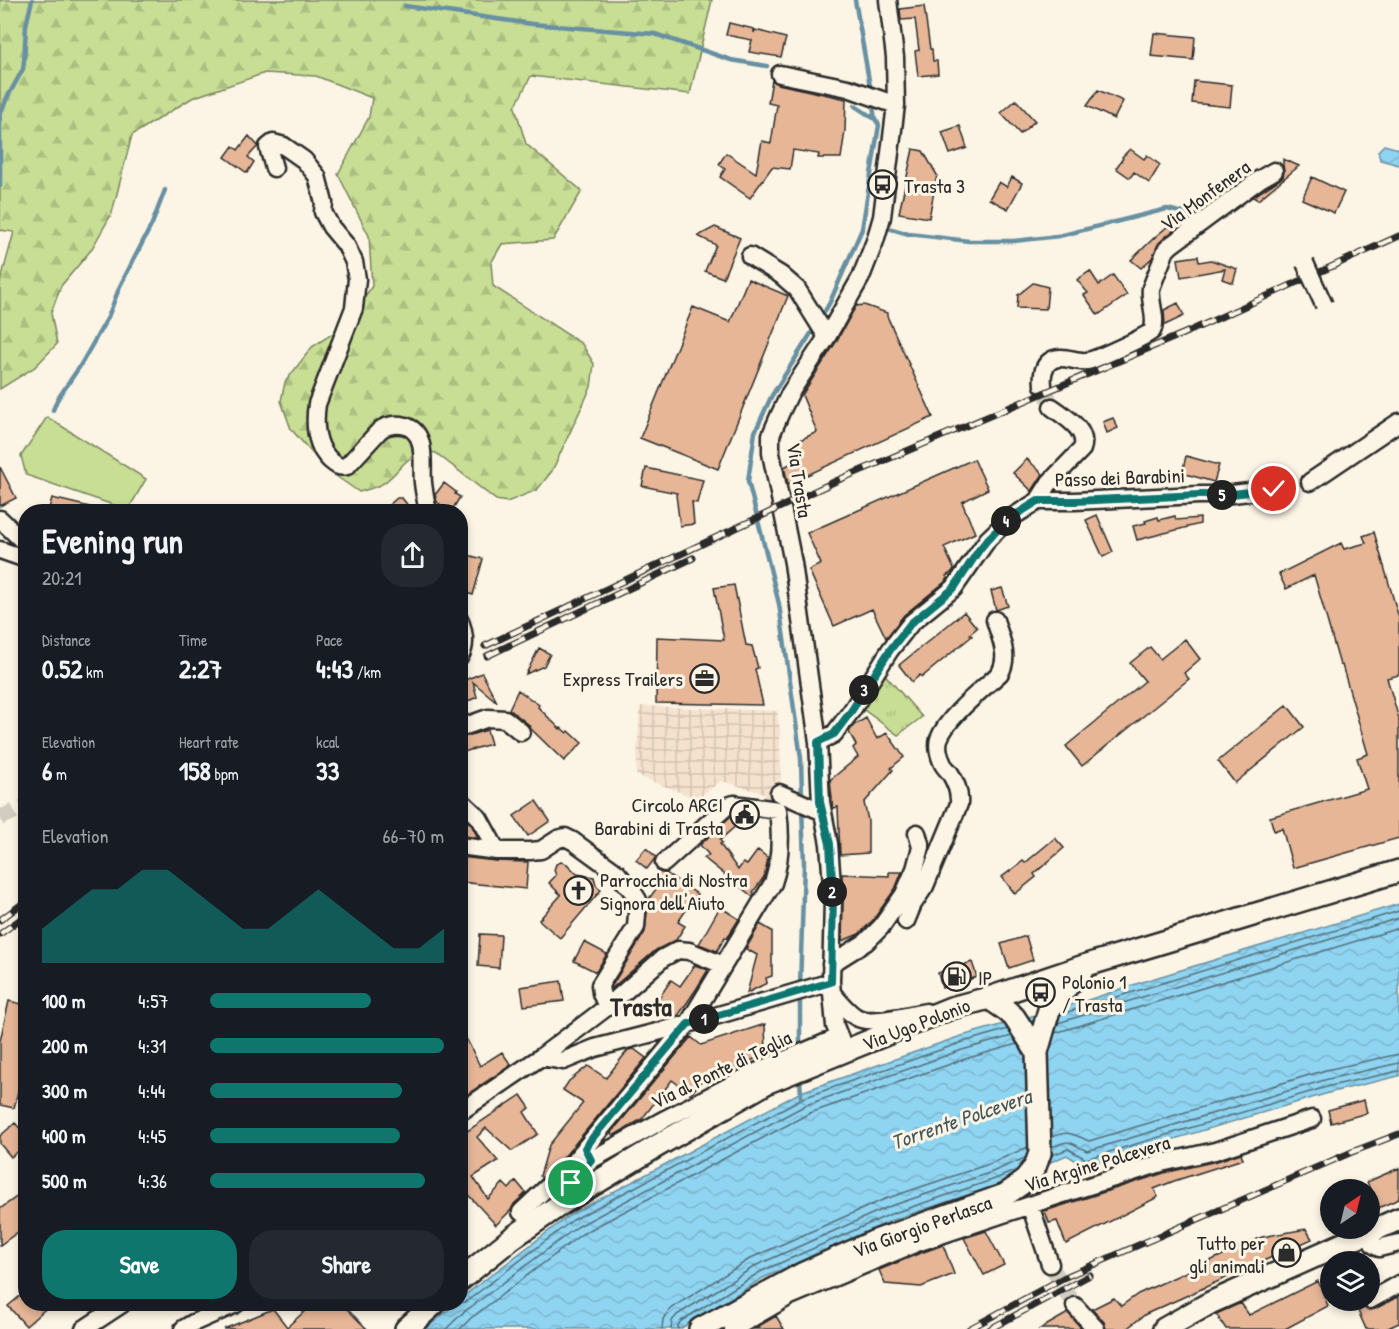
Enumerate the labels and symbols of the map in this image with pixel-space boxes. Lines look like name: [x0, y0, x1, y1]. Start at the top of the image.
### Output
street label: Via Monfenera: [1155, 153, 1255, 237]
bus stop icon: Trasta 3: [867, 169, 899, 201]
place label: Trasta 3: [904, 172, 965, 199]
street label: Via Trasta: [781, 441, 819, 520]
street label: Passo dei Barabini: [1055, 461, 1185, 493]
pin: [1248, 463, 1299, 514]
pin: 5: [1207, 480, 1237, 510]
pin: 4: [991, 506, 1021, 536]
office icon: Express Trailers: [688, 662, 720, 694]
place label: Express Trailers: [563, 665, 683, 692]
pin: 3: [849, 675, 879, 705]
place label: Circolo ARCI Barabini di Trasta: [594, 791, 723, 841]
public building icon: Circolo ARCI Barabini di Trasta: [728, 799, 760, 831]
place label: Parrocchia di Nostra Signora dell'Aiuto: [600, 866, 748, 916]
church icon: Parrocchia di Nostra Signora dell'Aiuto: [563, 874, 595, 906]
pin: 2: [817, 877, 847, 907]
fuel station icon: IP: [941, 961, 973, 993]
place label: IP: [978, 964, 992, 991]
place label: Polonio 1 / Trasta: [1062, 968, 1127, 1018]
bus stop icon: Polonio 1 / Trasta: [1025, 976, 1057, 1008]
district label: Trasta: [609, 989, 673, 1024]
street label: Via Ugo Polonio: [858, 991, 974, 1057]
pin: 1: [689, 1004, 719, 1034]
street label: Via al Ponte di Teglia: [646, 1023, 796, 1115]
water label: Torrente Polcevera: [887, 1081, 1038, 1157]
street label: Via Argine Polcevera: [1021, 1128, 1173, 1198]
pin: [545, 1157, 596, 1208]
north arrow: [1320, 1179, 1380, 1239]
street label: Via Giorgio Perlasca: [849, 1188, 995, 1264]
place label: Tutto per gli animali: [1189, 1229, 1265, 1279]
shop icon: Tutto per gli animali: [1270, 1237, 1302, 1269]

